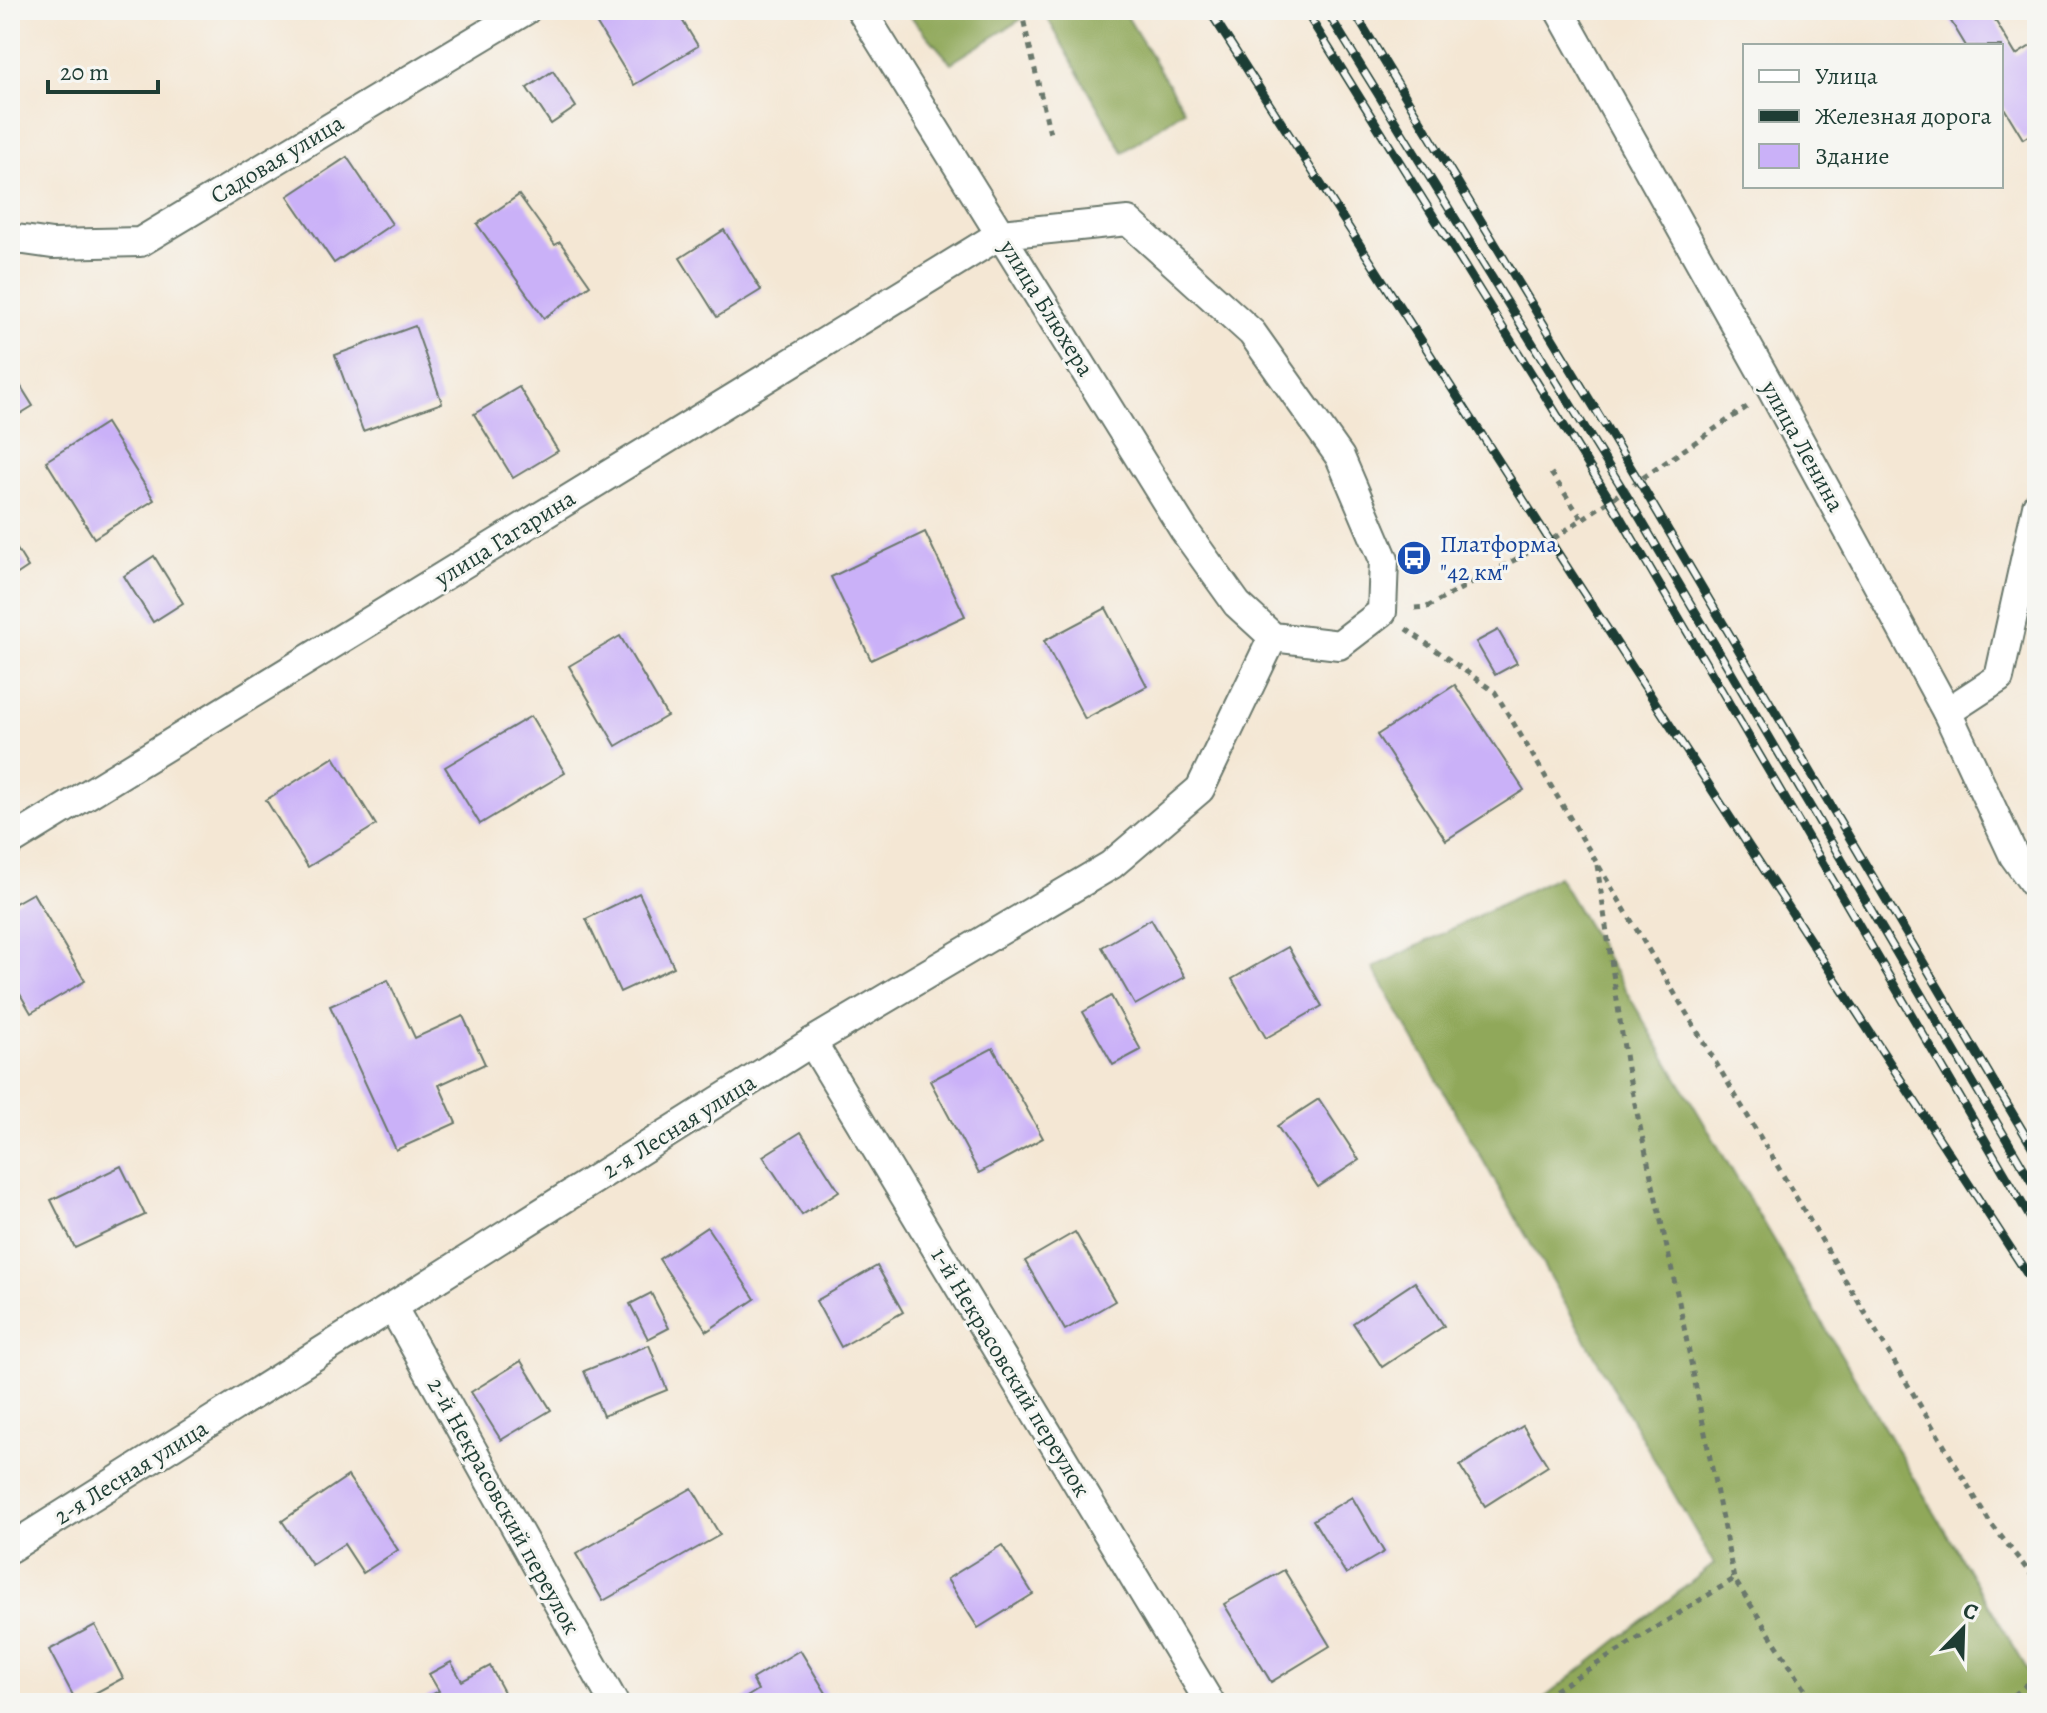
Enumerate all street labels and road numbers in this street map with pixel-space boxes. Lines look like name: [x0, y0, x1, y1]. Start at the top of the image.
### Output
street label: Садовая улица: [204, 107, 350, 211]
street label: улица Блюхера: [992, 233, 1102, 382]
street label: улица Ленина: [1753, 374, 1852, 517]
street label: улица Гагарина: [428, 482, 581, 595]
street label: 2-я Лесная улица: [596, 1066, 762, 1186]
street label: 1-й Некрасовский переулок: [924, 1241, 1098, 1503]
street label: 2-й Некрасовский переулок: [420, 1372, 588, 1640]
street label: 2-я Лесная улица: [48, 1412, 214, 1532]

